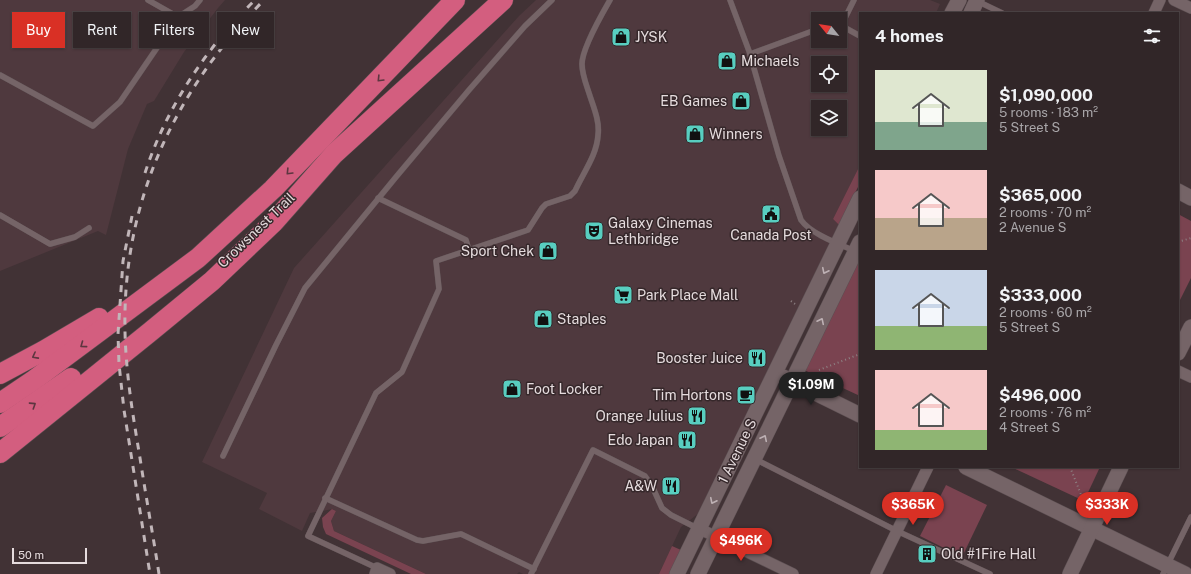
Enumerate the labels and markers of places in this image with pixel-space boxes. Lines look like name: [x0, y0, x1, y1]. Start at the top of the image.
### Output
shop icon: JYSK: [610, 26, 632, 48]
place label: JYSK: [635, 29, 668, 45]
shop icon: Michaels: [716, 50, 738, 72]
place label: Michaels: [741, 53, 799, 69]
shop icon: EB Games: [730, 90, 752, 112]
place label: EB Games: [660, 93, 727, 109]
shop icon: Winners: [684, 123, 706, 145]
place label: Winners: [709, 126, 763, 142]
public building icon: Canada Post: [760, 203, 782, 225]
place label: Galaxy Cinemas Lethbridge: [608, 215, 713, 247]
theatre icon: Galaxy Cinemas Lethbridge: [583, 220, 605, 242]
place label: Canada Post: [730, 227, 812, 243]
shop icon: Sport Chek: [537, 240, 559, 262]
place label: Sport Chek: [461, 243, 534, 259]
supermarket icon: Park Place Mall: [612, 284, 634, 306]
place label: Park Place Mall: [637, 287, 738, 303]
shop icon: Staples: [532, 308, 554, 330]
place label: Staples: [557, 311, 606, 327]
restaurant icon: Booster Juice: [746, 347, 768, 369]
place label: Booster Juice: [656, 350, 743, 366]
pin: $1.09M: [778, 372, 844, 406]
shop icon: Foot Locker: [501, 378, 523, 400]
place label: Foot Locker: [526, 381, 603, 397]
cafe icon: Tim Hortons: [735, 384, 757, 406]
place label: Tim Hortons: [653, 387, 732, 403]
restaurant icon: Orange Julius: [686, 405, 708, 427]
place label: Orange Julius: [596, 408, 683, 424]
restaurant icon: Edo Japan: [676, 429, 698, 451]
place label: Edo Japan: [608, 432, 673, 448]
restaurant icon: A&W: [660, 475, 682, 497]
place label: A&W: [624, 478, 658, 494]
pin: $365K: [885, 492, 941, 526]
pin: $333K: [1079, 492, 1135, 526]
pin: $496K: [713, 528, 769, 562]
building icon: Old #1Fire Hall: [916, 543, 938, 565]
place label: Old #1Fire Hall: [941, 546, 1036, 562]

